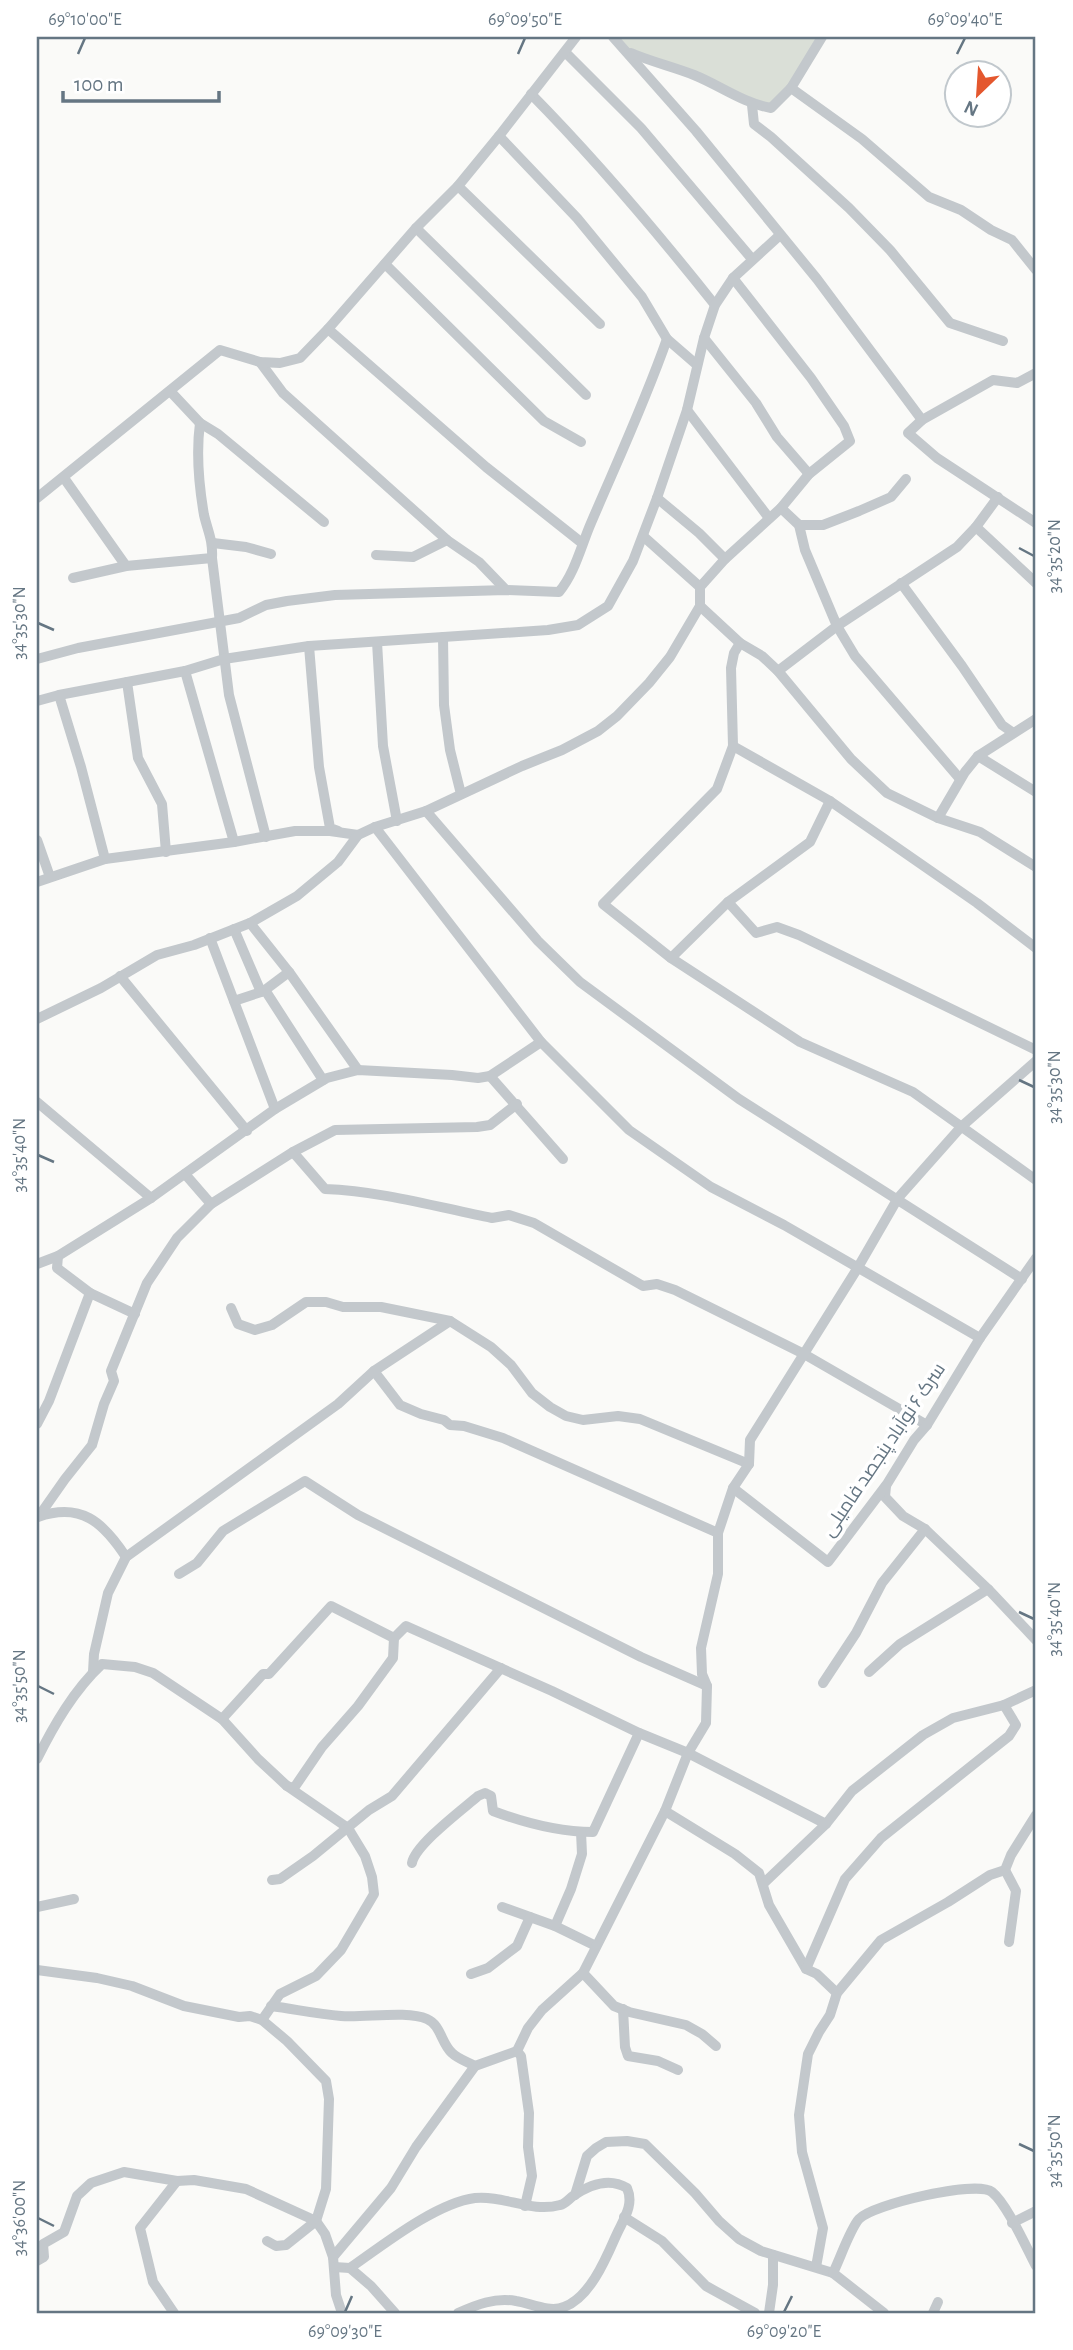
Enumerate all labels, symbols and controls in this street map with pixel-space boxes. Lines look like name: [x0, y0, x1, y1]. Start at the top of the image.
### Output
text: 69°10'00"E: [48, 11, 122, 29]
text: 69°09'50"E: [488, 11, 562, 29]
text: 69°09'40"E: [927, 11, 1003, 29]
scale bar: [63, 60, 219, 104]
north arrow: [944, 60, 1014, 130]
text: 100 m: [74, 74, 124, 95]
text: N: [961, 97, 981, 119]
text: 34°35'20"N: [1046, 519, 1064, 593]
text: 34°35'30"N: [11, 586, 29, 660]
text: 34°35'30"N: [1046, 1050, 1064, 1124]
text: 34°35'40"N: [11, 1118, 29, 1192]
street label: سرک ۶ نوآباد پنجصد فامیلی: [817, 1359, 951, 1541]
text: 34°35'40"N: [1046, 1582, 1064, 1656]
text: 34°35'50"N: [11, 1649, 29, 1723]
text: 34°35'50"N: [1046, 2114, 1064, 2188]
text: 34°36'00"N: [11, 2180, 29, 2256]
text: 69°09'30"E: [308, 2323, 382, 2341]
text: 69°09'20"E: [747, 2323, 822, 2341]

